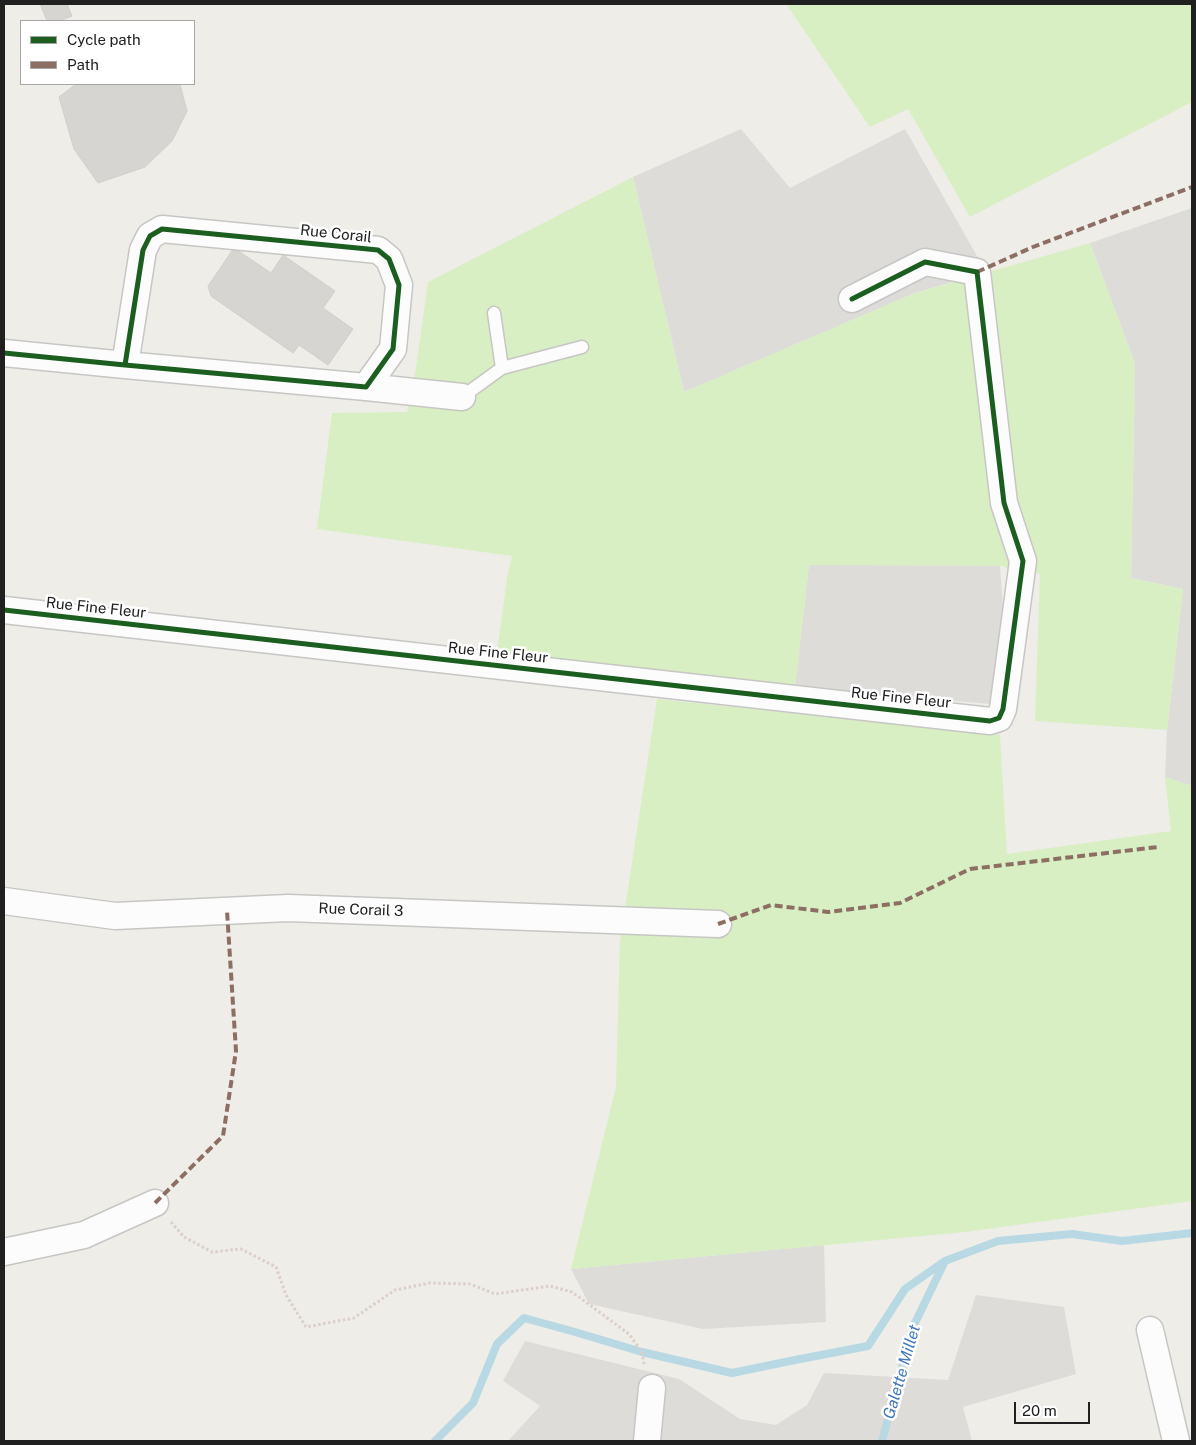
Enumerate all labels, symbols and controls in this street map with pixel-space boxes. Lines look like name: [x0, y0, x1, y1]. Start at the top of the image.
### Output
legend: [20, 20, 195, 85]
text: Cycle path: [67, 31, 141, 48]
text: Path: [67, 56, 99, 73]
street label: Rue Corail: [299, 221, 373, 247]
street label: Rue Fine Fleur: [45, 594, 147, 622]
street label: Rue Fine Fleur: [447, 639, 549, 667]
street label: Rue Fine Fleur: [850, 684, 952, 712]
street label: Rue Corail 3: [318, 900, 404, 920]
water label: Galette Millet: [879, 1323, 925, 1421]
scale bar: [1016, 1392, 1092, 1424]
text: 20 m: [1022, 1402, 1057, 1419]

